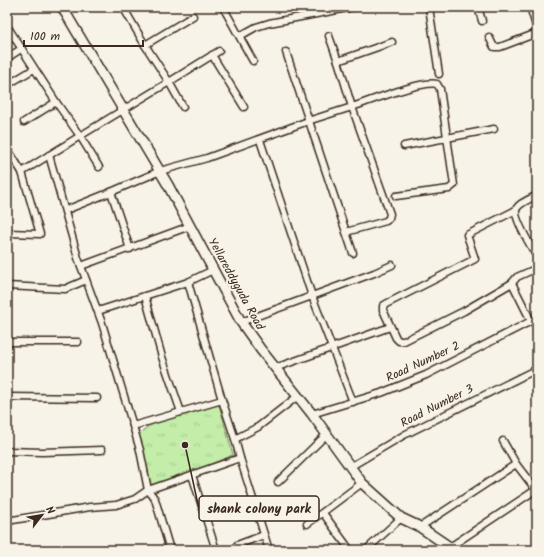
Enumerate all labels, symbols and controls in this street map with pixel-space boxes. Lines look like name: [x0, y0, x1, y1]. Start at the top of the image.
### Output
scale bar: [24, 22, 143, 48]
text: 100 m: [30, 27, 61, 46]
street label: Yellareddyguda Road: [203, 234, 270, 334]
street label: Road Number 2: [383, 337, 463, 387]
street label: Road Number 3: [397, 379, 477, 433]
north arrow: [22, 495, 62, 535]
callout: shank colony park: [199, 496, 319, 521]
text: shank colony park: [207, 499, 312, 520]
text: N: [40, 503, 59, 518]

